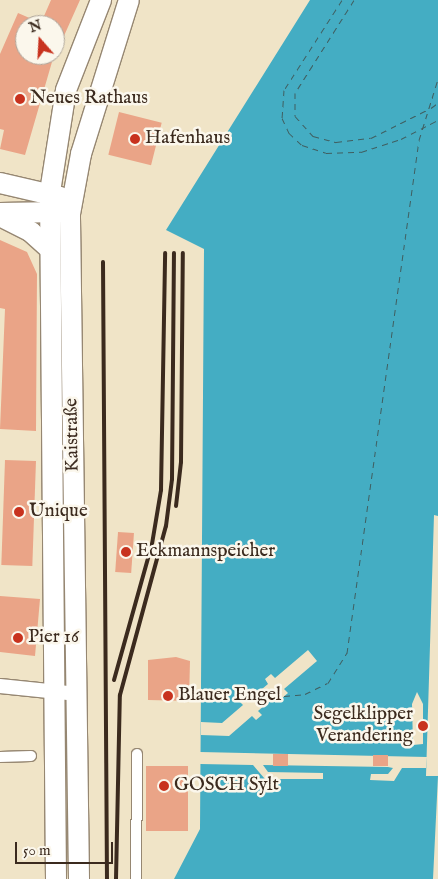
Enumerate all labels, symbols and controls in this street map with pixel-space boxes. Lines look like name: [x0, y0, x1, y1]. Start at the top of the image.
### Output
north arrow: [15, 15, 65, 65]
text: N: [27, 16, 44, 37]
place label: Neues Rathaus: [30, 88, 148, 110]
marker: Neues Rathaus: [14, 93, 26, 105]
place label: Hafenhaus: [145, 128, 230, 150]
marker: Hafenhaus: [129, 133, 141, 145]
street label: Kaistraße: [61, 398, 85, 472]
place label: Unique: [29, 501, 88, 523]
marker: Unique: [13, 506, 25, 518]
place label: Eckmannspeicher: [136, 541, 275, 563]
marker: Eckmannspeicher: [120, 546, 132, 558]
place label: Pier 16: [28, 627, 79, 649]
marker: Pier 16: [12, 632, 24, 644]
place label: Blauer Engel: [178, 685, 281, 707]
marker: Blauer Engel: [162, 690, 174, 702]
place label: Segelklipper Verandering: [314, 704, 413, 748]
marker: Segelklipper Verandering: [417, 720, 429, 732]
place label: GOSCH Sylt: [174, 775, 279, 797]
marker: GOSCH Sylt: [158, 780, 170, 792]
scale bar: [18, 832, 115, 864]
text: 50 m: [23, 841, 51, 860]

